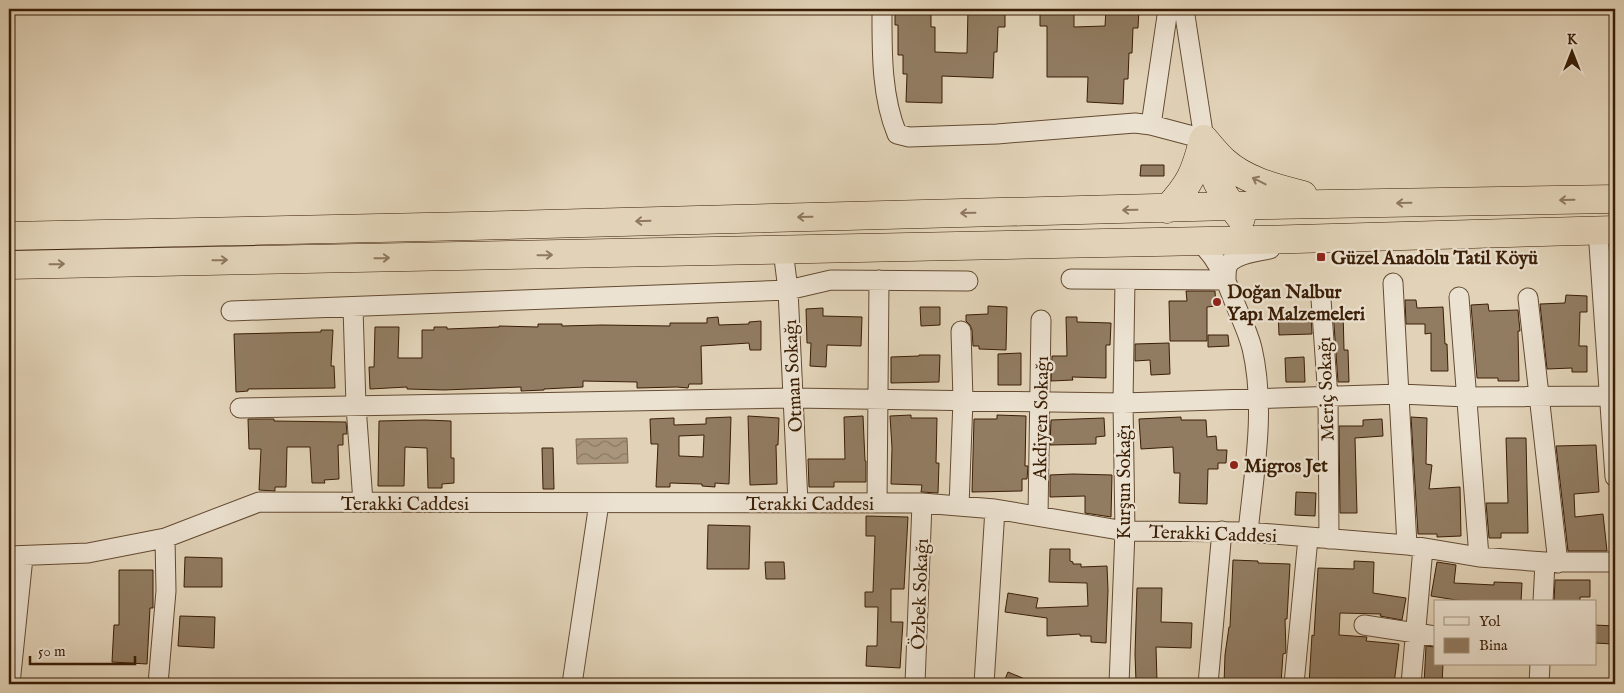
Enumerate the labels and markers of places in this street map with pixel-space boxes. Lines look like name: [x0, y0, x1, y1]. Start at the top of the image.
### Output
place label: Güzel Anadolu Tatil Köyü: [1331, 247, 1538, 271]
marker: Güzel Anadolu Tatil Köyü: [1315, 251, 1327, 263]
place label: Doğan Nalbur Yapı Malzemeleri: [1227, 281, 1365, 327]
marker: Doğan Nalbur Yapı Malzemeleri: [1211, 296, 1223, 308]
place label: Migros Jet: [1244, 455, 1328, 479]
marker: Migros Jet: [1228, 459, 1240, 471]

